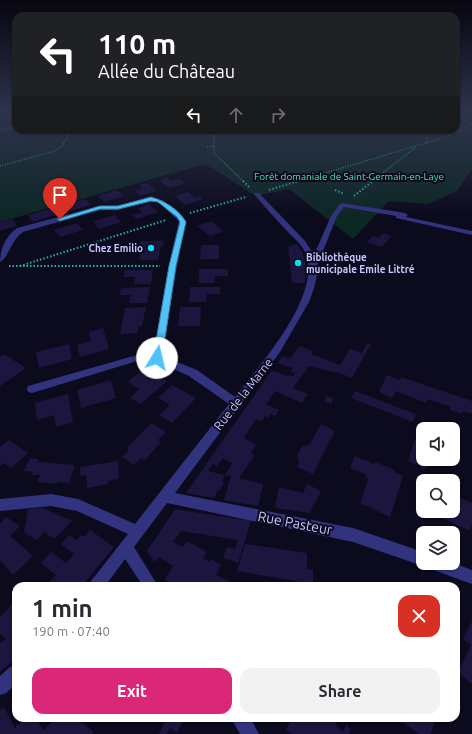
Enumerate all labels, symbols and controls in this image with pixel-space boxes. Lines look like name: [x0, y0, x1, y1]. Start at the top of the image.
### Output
icon: left: [32, 28, 84, 80]
text: 110 m: [98, 28, 176, 59]
text: Allée du Château: [98, 61, 235, 81]
icon: left: [183, 104, 205, 126]
icon: ahead: [225, 104, 247, 126]
icon: right: [267, 104, 289, 126]
park label: Forêt domaniale de Saint-Germain-en-Laye: [254, 171, 444, 182]
pin: [43, 178, 77, 219]
icon: arrive: [49, 184, 71, 206]
place label: Chez Emilio: [89, 243, 143, 254]
marker: Chez Emilio: [146, 243, 156, 253]
place label: Bibliothèque municipale Emile Littré: [306, 252, 415, 275]
marker: Bibliothèque municipale Emile Littré: [293, 258, 303, 268]
position arrow: [136, 337, 178, 379]
street label: Rue de la Marne: [211, 356, 275, 432]
map controls: [416, 422, 460, 570]
button: sound: [416, 422, 460, 466]
button: search: [416, 474, 460, 518]
street label: Rue Pasteur: [256, 508, 334, 538]
button: layers: [416, 526, 460, 570]
text: 1 min: [32, 595, 93, 622]
button: close: [398, 595, 440, 637]
text: 190 m · 07:40: [32, 624, 110, 638]
button: Exit: [32, 668, 232, 714]
button: Share: [240, 668, 440, 714]

